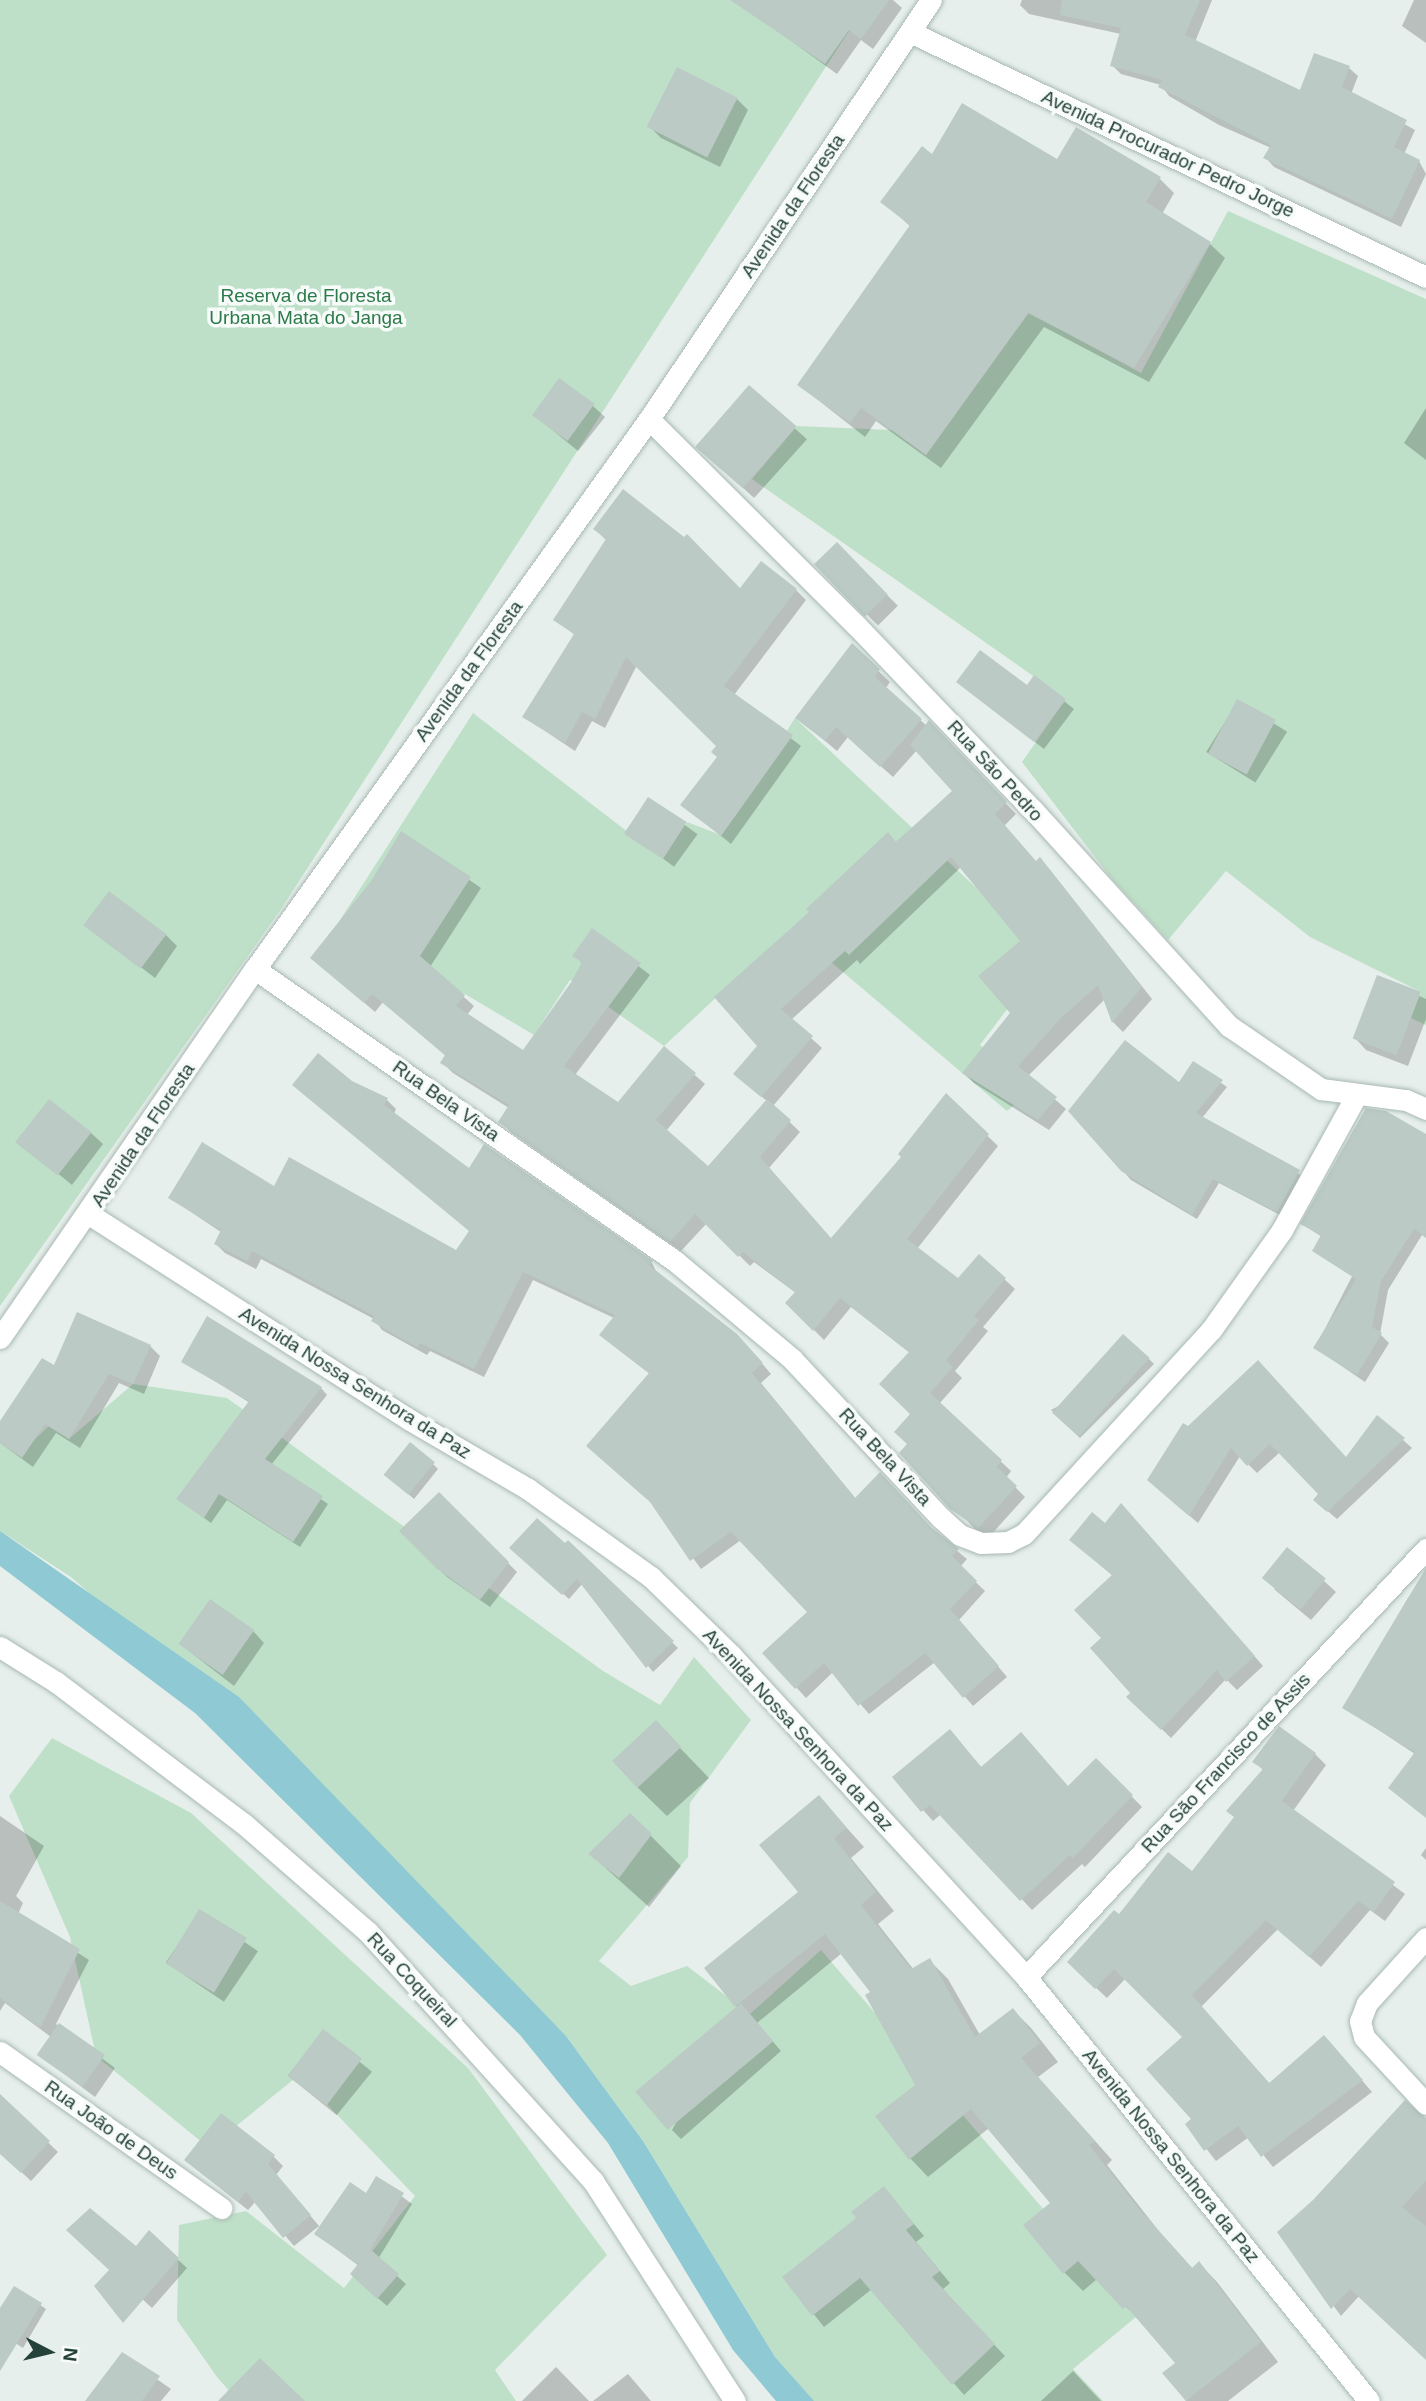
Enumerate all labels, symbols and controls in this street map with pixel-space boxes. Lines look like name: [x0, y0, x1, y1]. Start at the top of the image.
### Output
street label: Avenida Procurador Pedro Jorge: [1038, 85, 1298, 223]
street label: Avenida da Floresta: [736, 130, 850, 282]
park label: Reserva de Floresta Urbana Mata do Janga: [209, 285, 403, 329]
street label: Avenida da Floresta: [410, 596, 528, 746]
street label: Rua São Pedro: [942, 716, 1048, 826]
street label: Rua Bela Vista: [388, 1056, 504, 1146]
street label: Avenida da Floresta: [86, 1059, 200, 1211]
street label: Avenida Nossa Senhora da Paz: [235, 1302, 475, 1464]
street label: Rua Bela Vista: [834, 1403, 936, 1511]
street label: Avenida Nossa Senhora da Paz: [698, 1624, 898, 1836]
street label: Rua São Francisco de Assis: [1136, 1668, 1316, 1858]
street label: Rua Coqueiral: [362, 1928, 462, 2032]
street label: Avenida Nossa Senhora da Paz: [1077, 2044, 1265, 2268]
street label: Rua João de Deus: [40, 2076, 182, 2184]
north arrow: [14, 2317, 84, 2387]
text: N: [59, 2347, 82, 2363]

